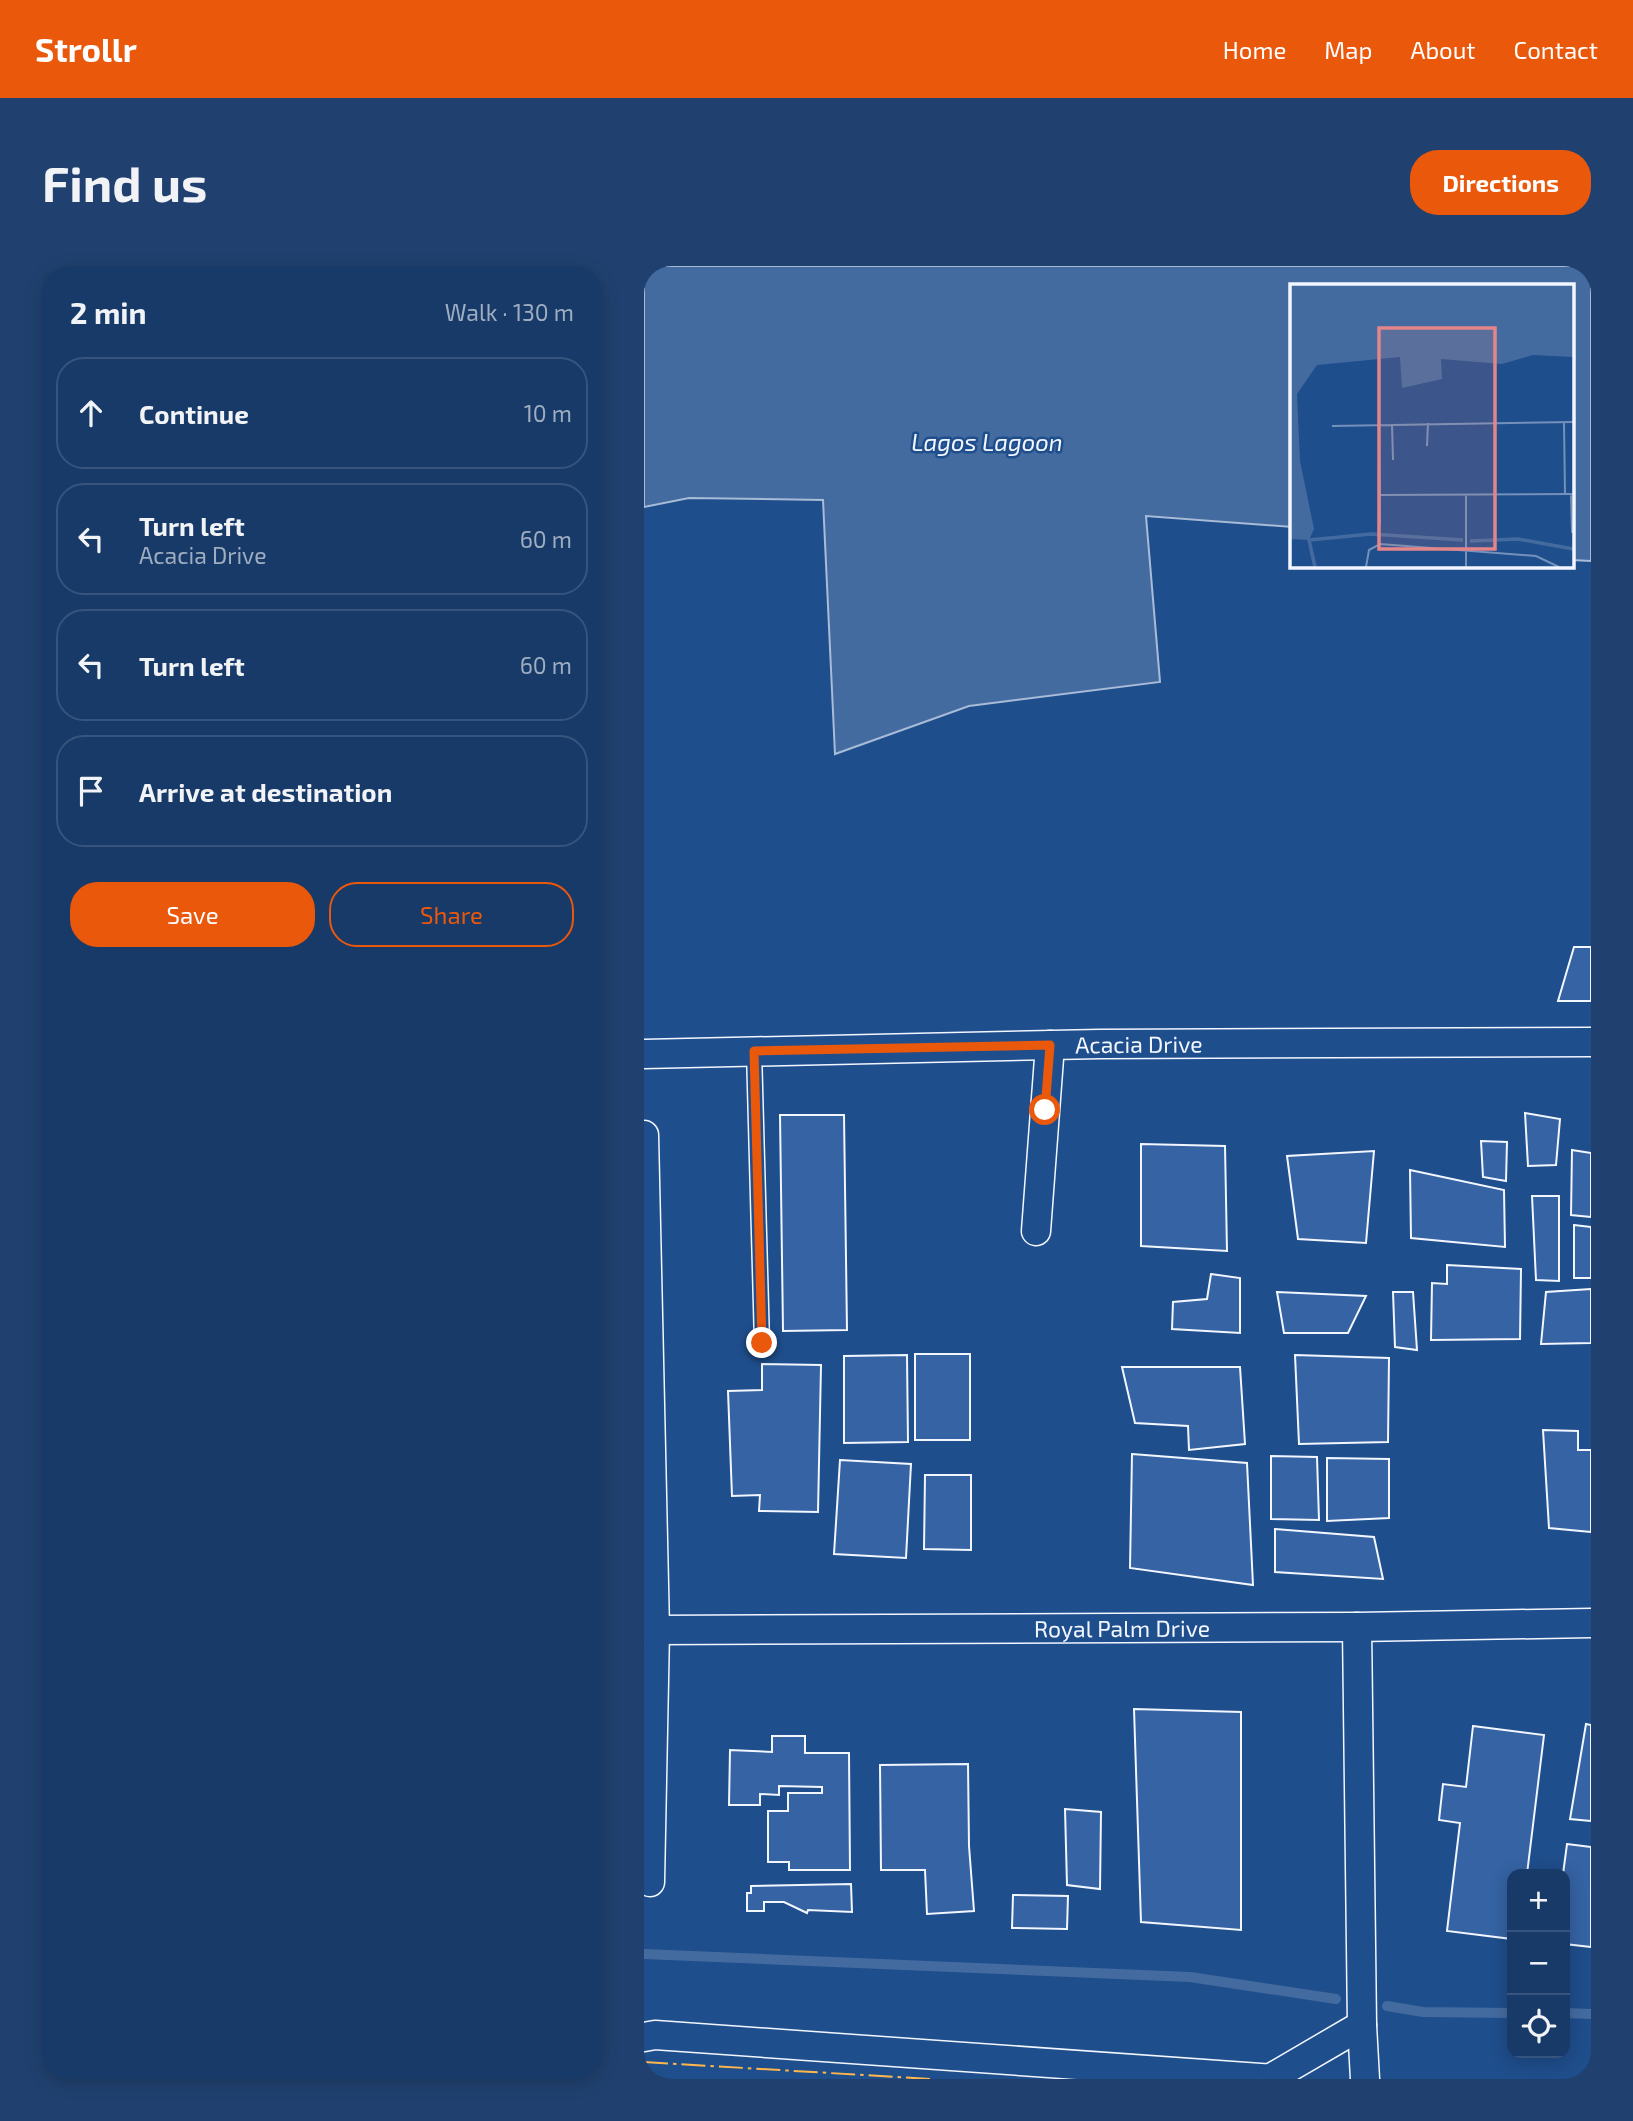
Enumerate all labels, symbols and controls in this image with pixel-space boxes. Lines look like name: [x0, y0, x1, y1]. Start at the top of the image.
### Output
text: Strollr: [35, 29, 137, 69]
text: Home: [1223, 35, 1286, 64]
text: Map: [1324, 35, 1372, 64]
text: About: [1410, 35, 1476, 64]
text: Contact: [1514, 35, 1598, 64]
button: Directions: [1410, 150, 1591, 215]
text: Find us: [42, 153, 207, 212]
inset map: [1290, 284, 1574, 567]
text: 2 min: [70, 294, 147, 330]
text: Walk · 130 m: [445, 298, 574, 326]
icon: ahead: [72, 394, 110, 432]
text: Continue: [139, 398, 249, 429]
text: 10 m: [524, 399, 572, 427]
water label: Lagos Lagoon: [911, 427, 1063, 456]
text: Turn left: [139, 510, 245, 541]
icon: left: [72, 520, 110, 558]
text: 60 m: [520, 525, 572, 553]
text: Acacia Drive: [139, 541, 267, 569]
icon: left: [72, 646, 110, 684]
text: Turn left: [139, 650, 245, 681]
text: 60 m: [520, 651, 572, 679]
icon: arrive: [72, 772, 110, 810]
text: Arrive at destination: [139, 776, 392, 807]
button: Save: [70, 882, 315, 947]
button: Share: [329, 882, 574, 947]
street label: Acacia Drive: [1075, 1030, 1203, 1059]
route start: [1029, 1094, 1060, 1125]
route end: [746, 1327, 777, 1358]
street label: Royal Palm Drive: [1034, 1614, 1210, 1642]
map controls: [1507, 1869, 1570, 2058]
button: +: [1507, 1869, 1570, 1932]
button: −: [1507, 1932, 1570, 1995]
button: locate: [1507, 1995, 1570, 2058]

